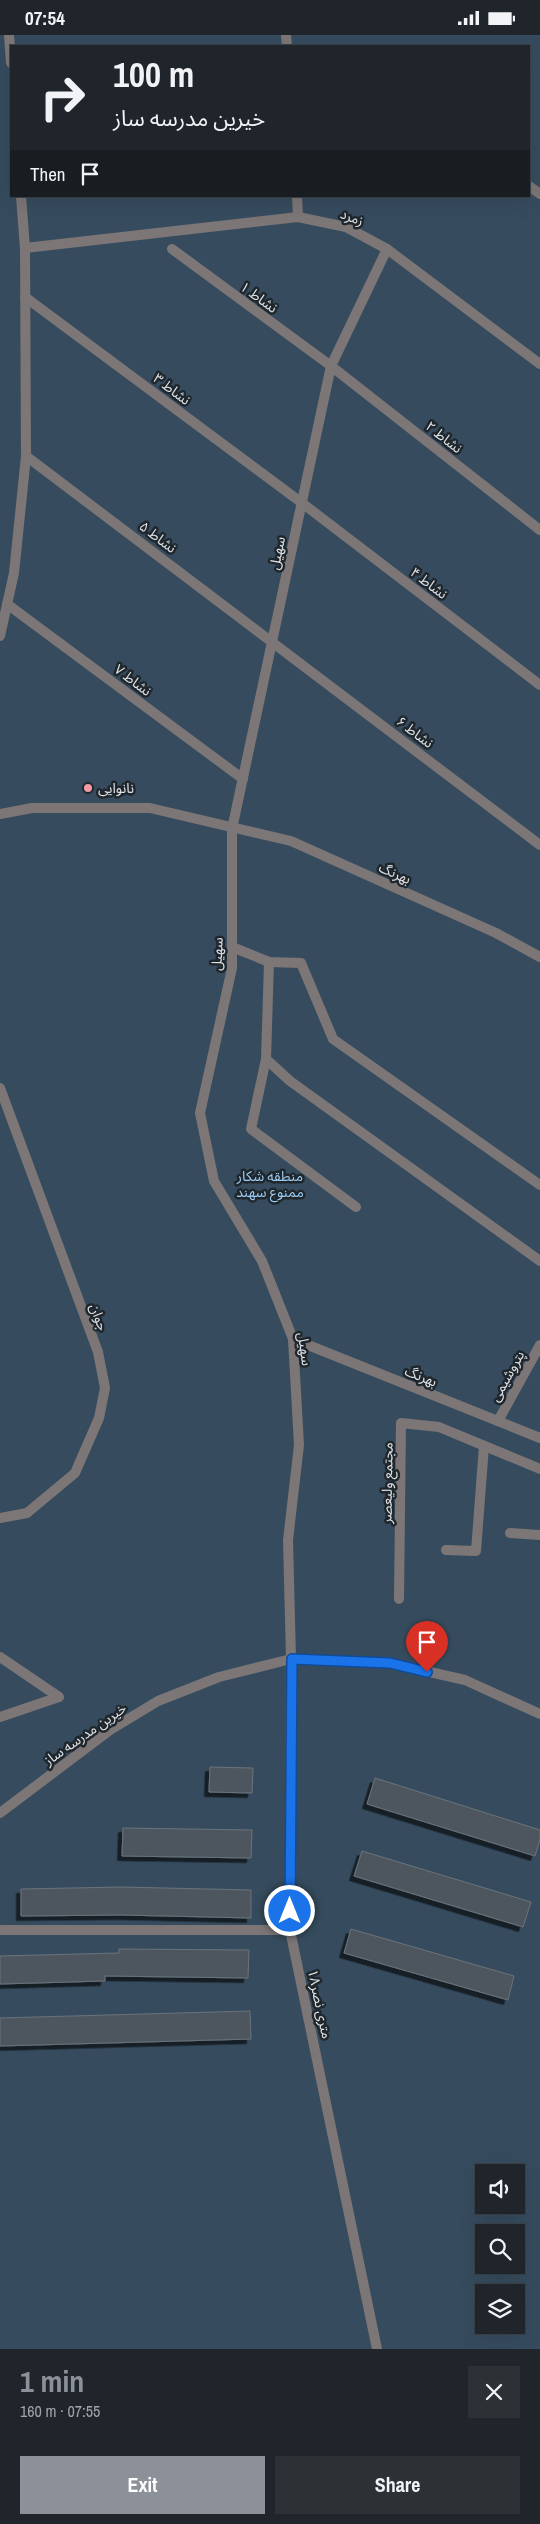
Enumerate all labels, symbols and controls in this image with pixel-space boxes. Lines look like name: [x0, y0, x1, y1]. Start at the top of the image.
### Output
text: 07:54: [25, 5, 65, 31]
text: 100 m: [113, 51, 194, 98]
icon: right: [30, 65, 95, 130]
text: خیرین مدرسه ساز: [113, 103, 265, 133]
icon: arrive: [76, 160, 104, 188]
text: Then: [30, 161, 66, 187]
street label: زمرد: [338, 204, 366, 230]
street label: نشاط ۱: [237, 277, 281, 317]
street label: نشاط ۳: [150, 369, 194, 409]
street label: نشاط ۲: [422, 417, 466, 457]
street label: نشاط ۵: [136, 517, 180, 557]
street label: سهیل: [265, 535, 289, 571]
street label: نشاط ۴: [407, 563, 451, 603]
street label: نشاط ۷: [111, 660, 155, 700]
street label: نشاط ۶: [393, 712, 437, 752]
place label: نانوایی: [98, 779, 134, 797]
marker: نانوایی: [82, 782, 94, 794]
street label: بهرنگ: [376, 858, 414, 888]
street label: سهیل: [207, 937, 227, 971]
park label: منطقه شکار ممنوع سهند: [236, 1167, 304, 1203]
street label: جوان: [86, 1301, 112, 1333]
street label: سهیل: [294, 1331, 316, 1367]
street label: پتروشیمی: [486, 1347, 529, 1405]
street label: بهرنگ: [402, 1361, 440, 1391]
street label: مجتمع ولیعصر: [377, 1442, 399, 1525]
pin: [406, 1621, 448, 1672]
icon: arrive: [413, 1628, 441, 1656]
street label: خیرین مدرسه ساز: [39, 1699, 130, 1770]
position arrow: [263, 1884, 315, 1936]
street label: ۱۸متری نصر: [304, 1968, 336, 2040]
map controls: [475, 2164, 525, 2334]
button: sound: [475, 2164, 525, 2214]
button: search: [475, 2224, 525, 2274]
button: layers: [475, 2284, 525, 2334]
text: 1 min: [20, 2361, 84, 2401]
button: close: [468, 2366, 520, 2418]
text: 160 m · 07:55: [20, 2400, 100, 2422]
button: Exit: [20, 2456, 265, 2514]
button: Share: [275, 2456, 520, 2514]

